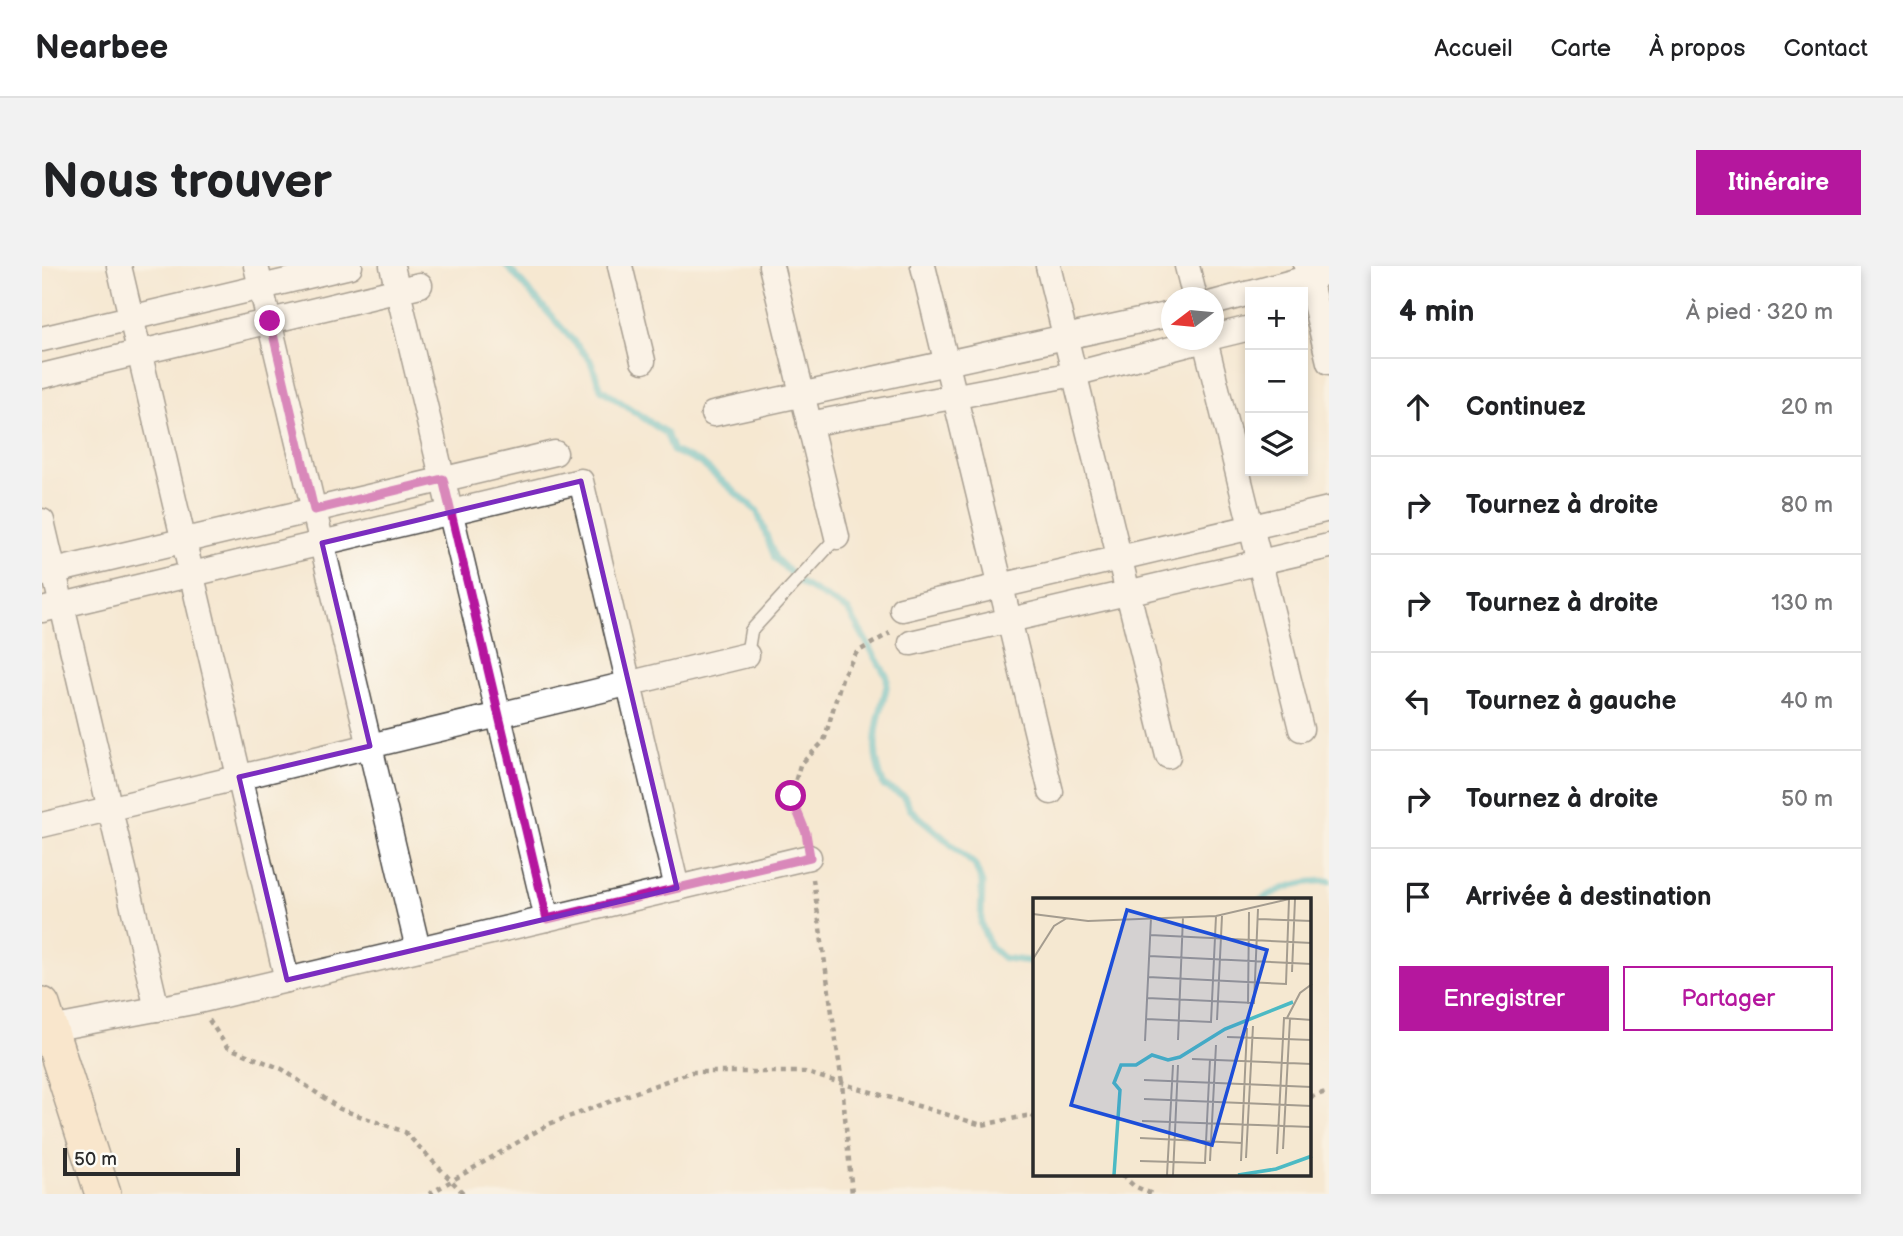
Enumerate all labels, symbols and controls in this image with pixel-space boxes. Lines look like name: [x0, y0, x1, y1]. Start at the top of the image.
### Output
text: Nearbee: [35, 28, 168, 68]
text: Accueil: [1434, 34, 1513, 63]
text: Carte: [1551, 34, 1611, 63]
text: À propos: [1649, 34, 1745, 63]
text: Contact: [1783, 34, 1868, 63]
button: Itinéraire: [1696, 150, 1861, 215]
text: Nous trouver: [42, 153, 332, 212]
north arrow: [1161, 287, 1224, 350]
map controls: [1245, 287, 1308, 476]
button: +: [1245, 287, 1308, 350]
text: 4 min: [1399, 294, 1474, 330]
text: À pied · 320 m: [1686, 298, 1833, 326]
route end: [254, 305, 285, 336]
button: −: [1245, 350, 1308, 413]
icon: ahead: [1399, 388, 1437, 426]
text: Continuez: [1466, 392, 1586, 423]
text: 20 m: [1781, 393, 1833, 421]
button: layers: [1245, 413, 1308, 476]
icon: right: [1399, 486, 1437, 524]
text: Tournez à droite: [1466, 490, 1658, 521]
text: 80 m: [1781, 491, 1833, 519]
icon: right: [1399, 584, 1437, 622]
text: Tournez à droite: [1466, 588, 1658, 619]
text: 130 m: [1771, 589, 1833, 617]
icon: left: [1399, 682, 1437, 720]
text: Tournez à gauche: [1466, 686, 1677, 717]
text: 40 m: [1780, 687, 1833, 715]
route start: [775, 780, 806, 811]
icon: right: [1399, 780, 1437, 818]
text: Tournez à droite: [1466, 784, 1658, 815]
text: 50 m: [1781, 785, 1833, 813]
icon: arrive: [1399, 878, 1437, 916]
text: Arrivée à destination: [1466, 882, 1712, 913]
inset map: [1033, 898, 1311, 1177]
button: Enregistrer: [1399, 966, 1609, 1031]
button: Partager: [1623, 966, 1833, 1031]
scale bar: [63, 1145, 240, 1177]
text: 50 m: [74, 1148, 117, 1171]

